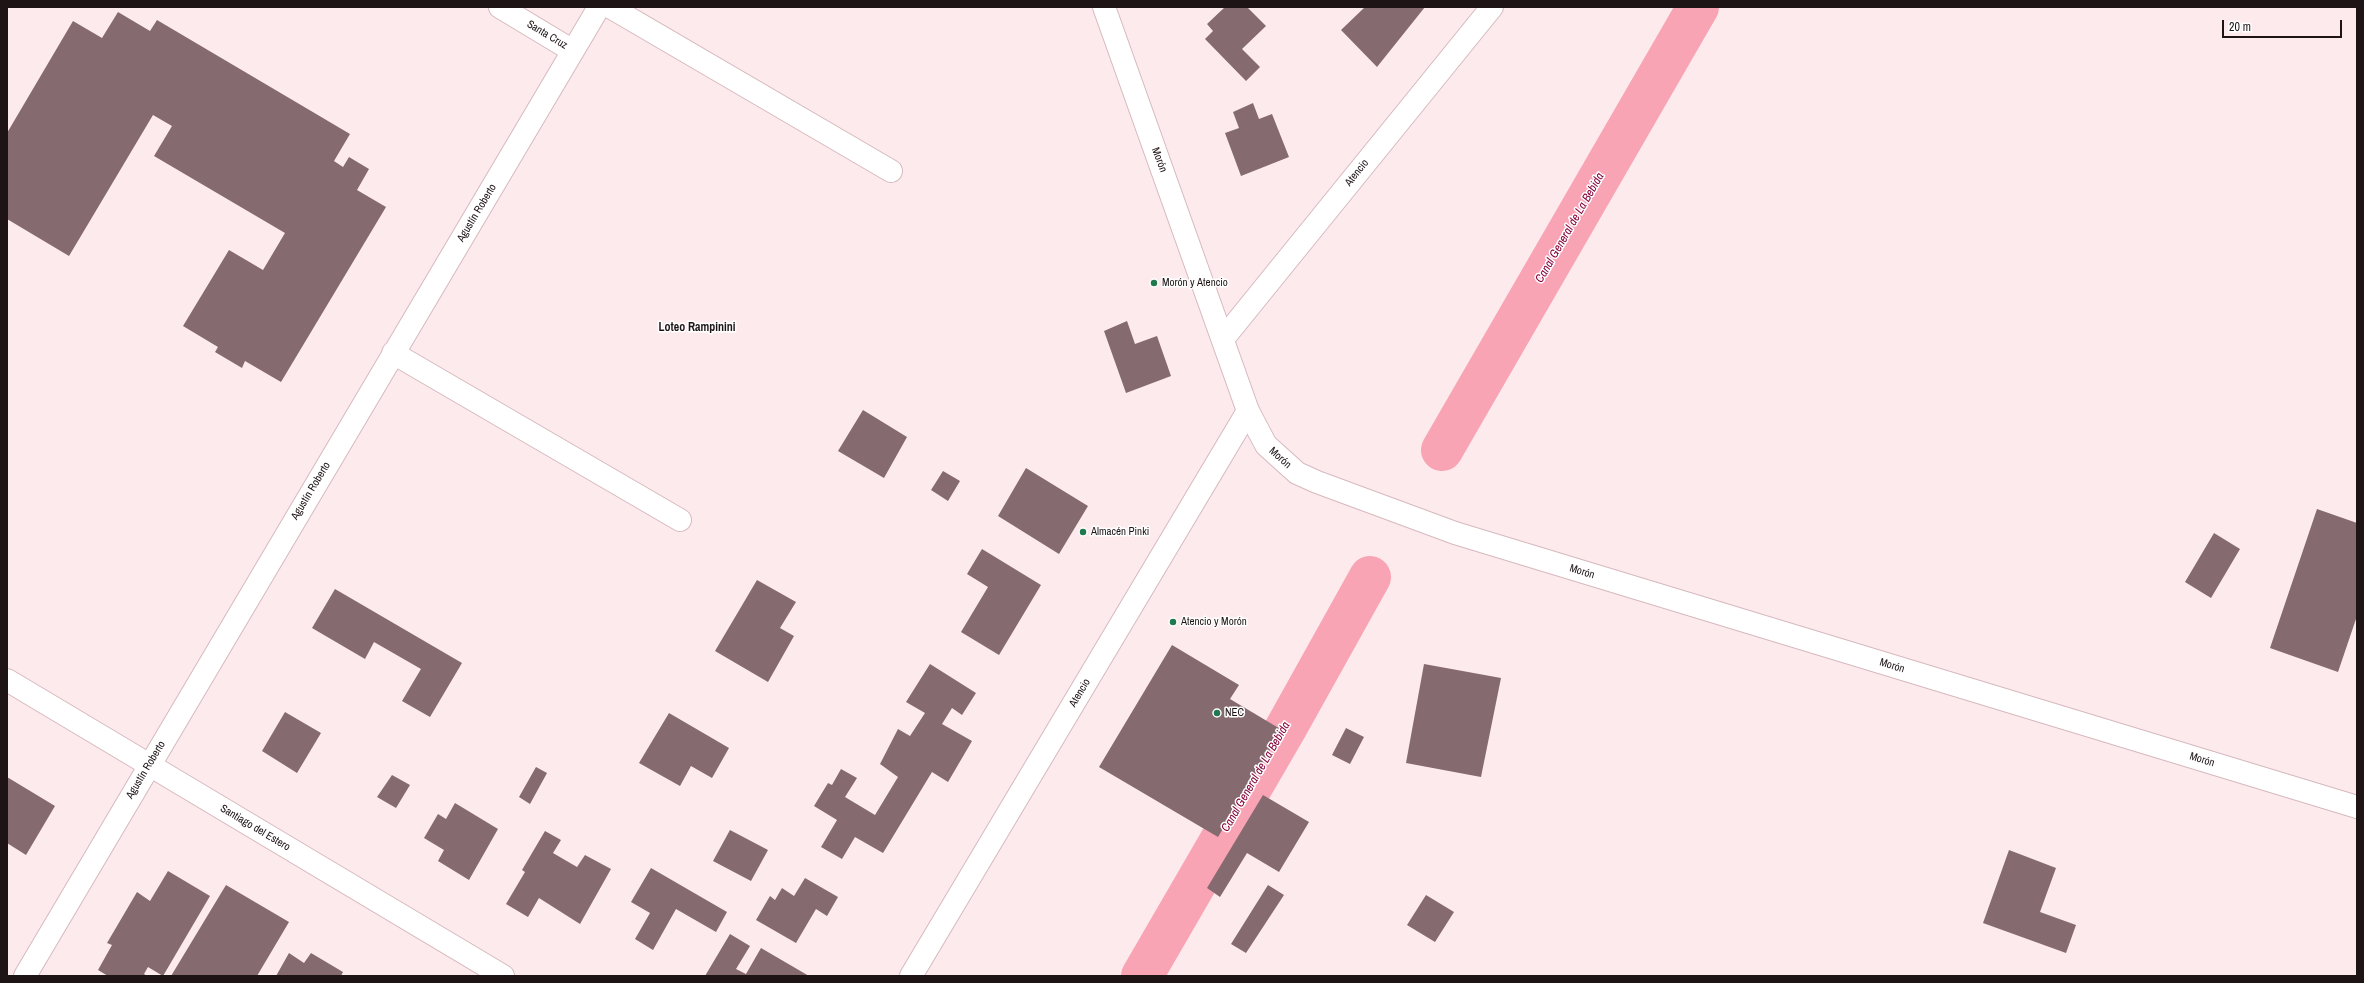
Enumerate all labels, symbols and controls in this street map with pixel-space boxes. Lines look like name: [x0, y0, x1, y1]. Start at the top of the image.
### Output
scale bar: [2224, 12, 2344, 38]
street label: Santa Cruz: [524, 18, 570, 52]
text: 20 m: [2229, 19, 2251, 35]
street label: Morón: [1148, 146, 1170, 174]
street label: Atencio: [1342, 157, 1372, 189]
water label: Canal General de La Bebida: [1533, 170, 1607, 286]
street label: Agustín Roberto: [455, 182, 499, 244]
place label: Morón y Atencio: [1162, 276, 1228, 290]
marker: Morón y Atencio: [1149, 278, 1159, 288]
district label: Loteo Rampinini: [658, 321, 736, 335]
street label: Morón: [1266, 445, 1294, 471]
street label: Agustín Roberto: [289, 460, 333, 522]
place label: Almacén Pinki: [1091, 525, 1149, 539]
marker: Almacén Pinki: [1078, 527, 1088, 537]
street label: Morón: [1568, 562, 1596, 582]
place label: Atencio y Morón: [1181, 615, 1247, 629]
marker: Atencio y Morón: [1168, 617, 1178, 627]
street label: Morón: [1878, 656, 1906, 676]
street label: Atencio: [1066, 676, 1094, 710]
place label: NEC: [1225, 706, 1244, 720]
marker: NEC: [1212, 708, 1222, 718]
water label: Canal General de La Bebida: [1219, 719, 1293, 835]
street label: Agustín Roberto: [124, 739, 168, 801]
street label: Morón: [2188, 750, 2216, 770]
street label: Santiago del Estero: [218, 802, 292, 854]

